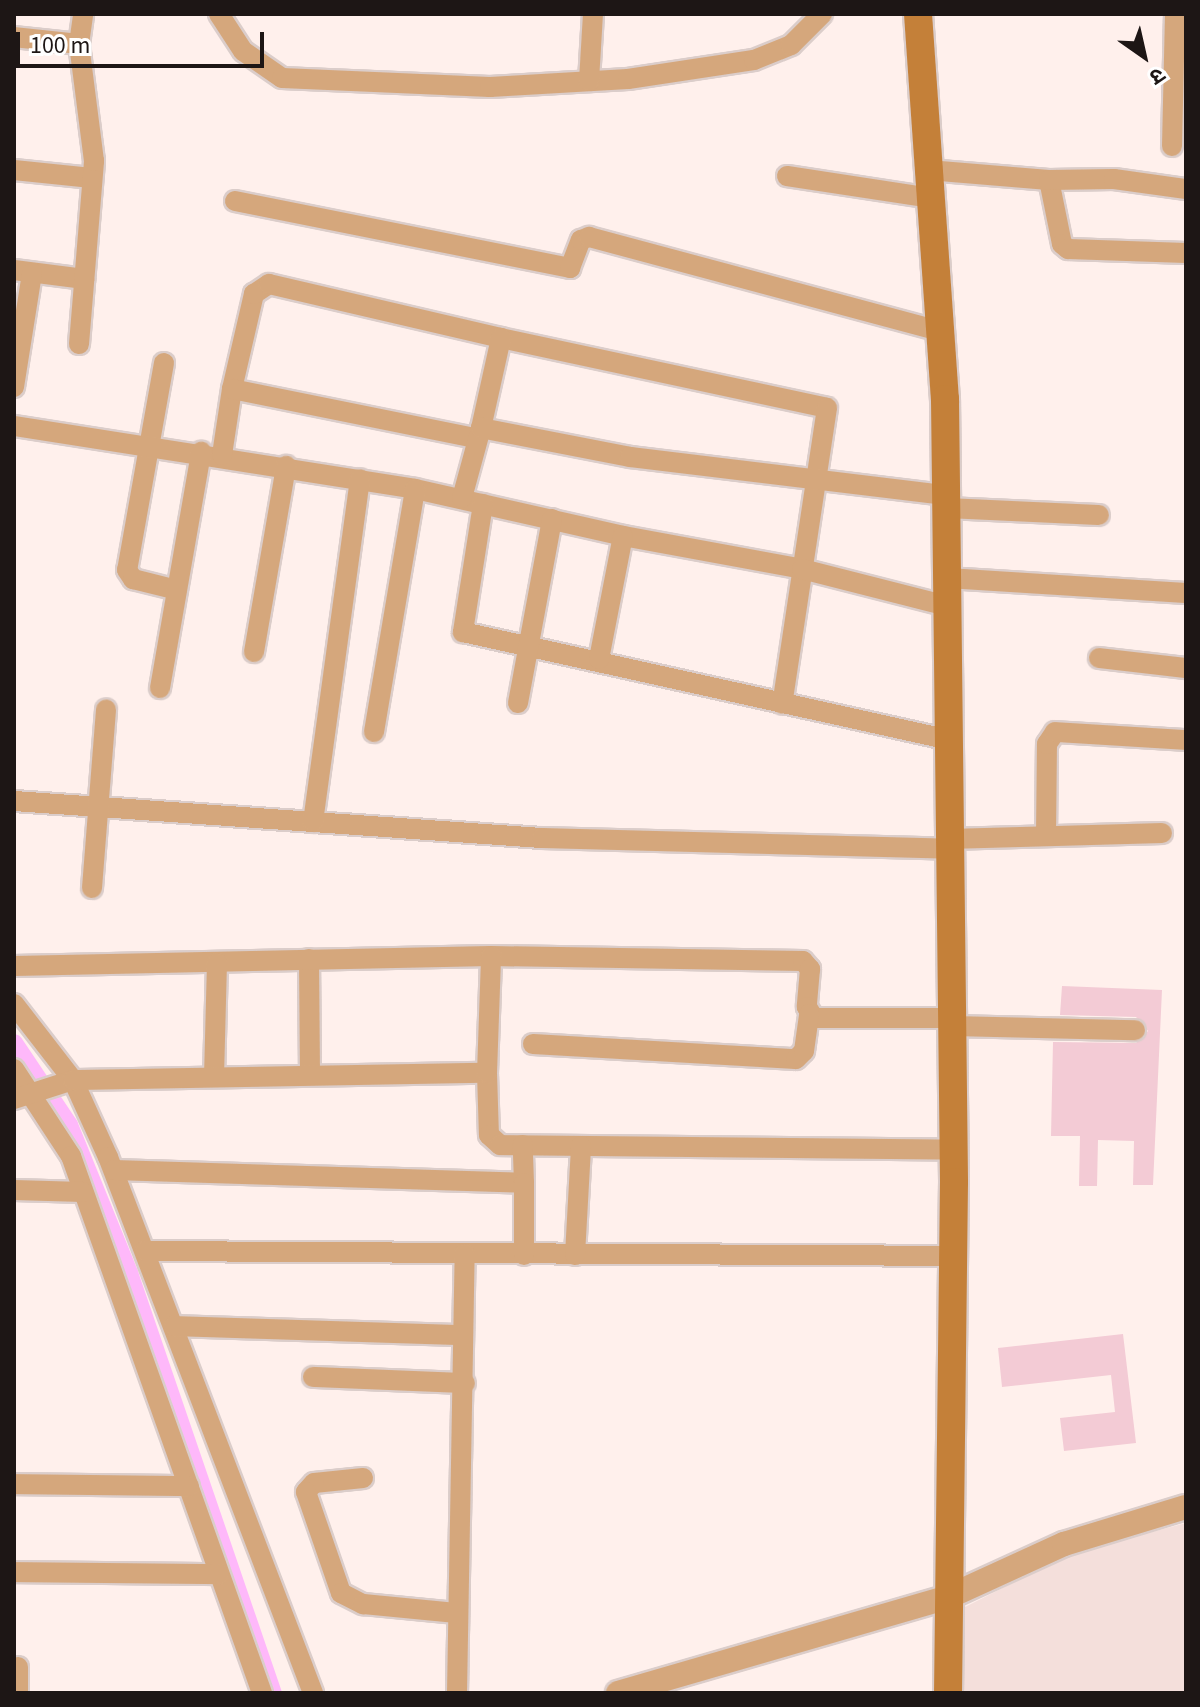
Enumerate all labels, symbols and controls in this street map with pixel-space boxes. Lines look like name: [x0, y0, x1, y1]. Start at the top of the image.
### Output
scale bar: [20, 16, 268, 66]
north arrow: [1104, 16, 1184, 96]
text: 100 m: [30, 28, 90, 63]
text: उ: [1143, 59, 1172, 93]

